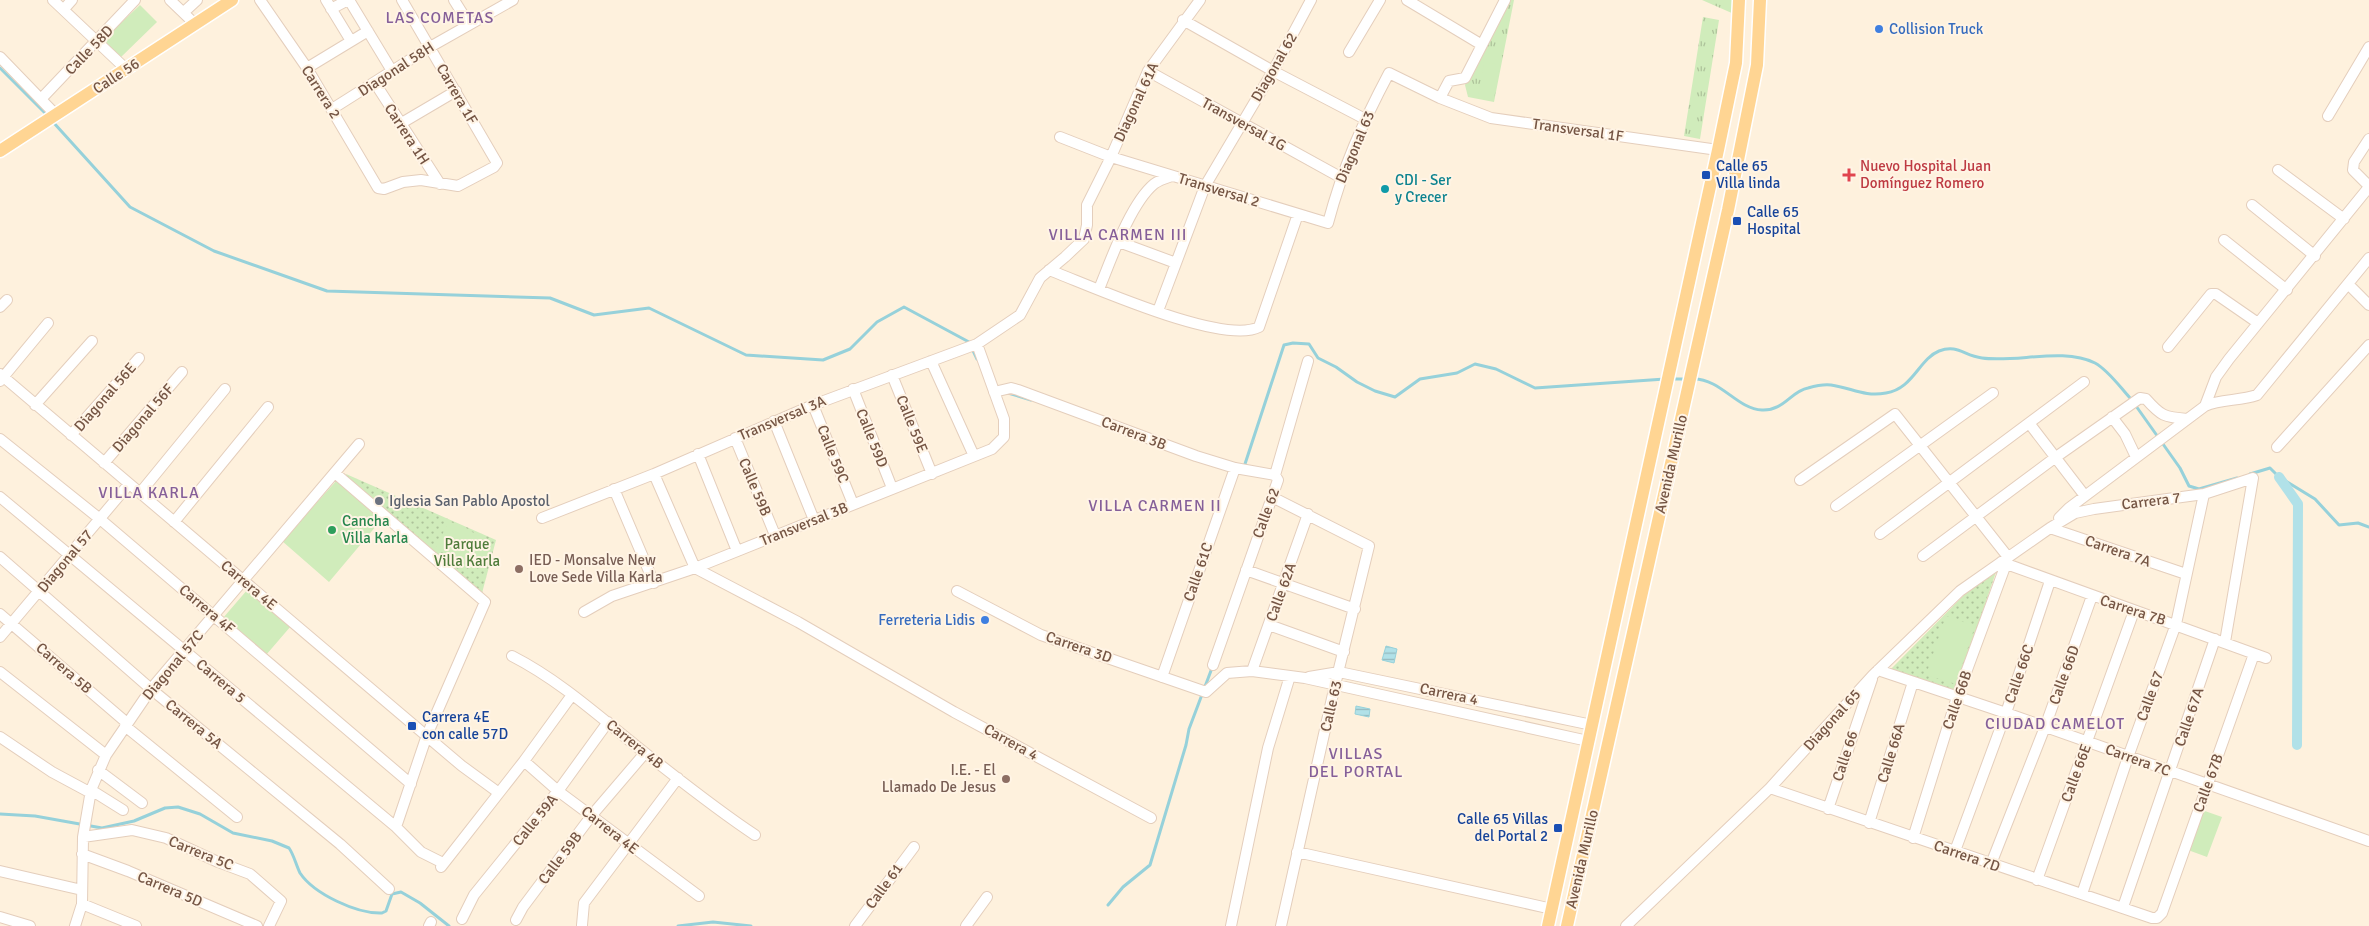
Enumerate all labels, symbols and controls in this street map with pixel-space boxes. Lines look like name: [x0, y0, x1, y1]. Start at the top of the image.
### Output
district label: LAS COMETAS: [386, 8, 494, 28]
place label: Collision Truck: [1889, 20, 1984, 38]
street label: Calle 58D: [61, 22, 117, 78]
marker: Collision Truck: [1873, 23, 1885, 35]
street label: Diagonal 62: [1247, 29, 1301, 105]
street label: Diagonal 58H: [355, 38, 437, 100]
street label: Calle 56: [89, 54, 143, 98]
street label: Diagonal 61A: [1110, 59, 1162, 145]
street label: Carrera 1F: [432, 60, 482, 128]
street label: Carrera 2: [298, 62, 344, 122]
street label: Transversal 1G: [1199, 93, 1289, 155]
street label: Carrera 1H: [381, 100, 433, 168]
street label: Diagonal 63: [1332, 108, 1378, 186]
street label: Transversal 1F: [1531, 115, 1625, 145]
place label: Calle 65 Villa linda: [1716, 157, 1780, 192]
place label: Nuevo Hospital Juan Domínguez Romero: [1860, 157, 1991, 192]
marker: Nuevo Hospital Juan Domínguez Romero: [1842, 168, 1856, 182]
street label: Transversal 2: [1176, 169, 1262, 211]
marker: Calle 65 Villa linda: [1700, 169, 1712, 181]
place label: CDI - Ser y Crecer: [1395, 171, 1452, 206]
marker: CDI - Ser y Crecer: [1379, 183, 1391, 195]
place label: Calle 65 Hospital: [1747, 203, 1801, 238]
marker: Calle 65 Hospital: [1731, 215, 1743, 227]
district label: VILLA CARMEN III: [1048, 225, 1188, 245]
street label: Diagonal 56E: [70, 359, 140, 435]
street label: Diagonal 56F: [108, 380, 178, 456]
street label: Transversal 3A: [736, 392, 828, 444]
street label: Calle 59E: [892, 393, 932, 455]
street label: Calle 59D: [852, 406, 892, 470]
street label: Carrera 3B: [1099, 412, 1169, 454]
street label: Avenida Murillo: [1651, 413, 1691, 515]
street label: Calle 59C: [813, 422, 853, 486]
street label: Calle 59B: [735, 455, 775, 519]
district label: VILLA KARLA: [98, 483, 200, 503]
street label: Calle 62: [1249, 485, 1283, 541]
street label: Carrera 7: [2120, 488, 2182, 514]
place label: Iglesia San Pablo Apostol: [389, 492, 550, 510]
marker: Iglesia San Pablo Apostol: [373, 495, 385, 507]
district label: VILLA CARMEN II: [1088, 496, 1222, 516]
street label: Transversal 3B: [757, 498, 851, 550]
place label: Cancha Villa Karla: [342, 512, 408, 547]
marker: Cancha Villa Karla: [326, 524, 338, 536]
street label: Diagonal 57: [33, 526, 97, 596]
street label: Carrera 7A: [2083, 531, 2153, 571]
park label: Parque Villa Karla: [434, 535, 500, 570]
street label: Calle 61C: [1180, 540, 1216, 604]
place label: IED - Monsalve New Love Sede Villa Karla: [529, 551, 662, 586]
street label: Carrera 4E: [217, 556, 281, 614]
street label: Calle 62A: [1262, 560, 1300, 624]
marker: IED - Monsalve New Love Sede Villa Karla: [513, 563, 525, 575]
street label: Carrera 4F: [176, 581, 239, 638]
street label: Carrera 7B: [2098, 591, 2168, 629]
place label: Ferreteria Lidis: [878, 611, 975, 629]
marker: Ferreteria Lidis: [979, 614, 991, 626]
street label: Diagonal 57C: [139, 626, 207, 704]
street label: Carrera 3D: [1043, 627, 1115, 667]
street label: Carrera 5B: [32, 639, 96, 697]
street label: Calle 66C: [2001, 642, 2037, 706]
street label: Calle 66D: [2045, 643, 2083, 707]
street label: Carrera 5: [193, 655, 249, 707]
street label: Calle 66B: [1939, 668, 1975, 732]
street label: Calle 67: [2133, 668, 2167, 724]
street label: Calle 63: [1316, 679, 1346, 733]
street label: Carrera 4: [1418, 679, 1480, 709]
street label: Diagonal 65: [1800, 685, 1864, 755]
street label: Calle 67A: [2171, 685, 2207, 749]
street label: Carrera 5A: [162, 695, 226, 753]
place label: Carrera 4E con calle 57D: [422, 708, 508, 743]
district label: CIUDAD CAMELOT: [1985, 714, 2125, 734]
street label: Carrera 4B: [603, 716, 667, 772]
marker: Carrera 4E con calle 57D: [406, 720, 418, 732]
street label: Carrera 4: [981, 720, 1041, 764]
street label: Calle 66A: [1873, 721, 1909, 785]
street label: Calle 66: [1828, 728, 1862, 784]
street label: Carrera 7C: [2103, 740, 2173, 780]
street label: Calle 66E: [2057, 741, 2095, 805]
district label: VILLAS DEL PORTAL: [1308, 744, 1404, 782]
street label: Calle 67B: [2189, 751, 2227, 815]
place label: I.E. - El Llamado De Jesus: [882, 761, 996, 796]
marker: I.E. - El Llamado De Jesus: [1000, 773, 1012, 785]
street label: Calle 59A: [509, 791, 561, 849]
street label: Carrera 4E: [578, 802, 642, 858]
street label: Avenida Murillo: [1562, 808, 1602, 910]
place label: Calle 65 Villas del Portal 2: [1457, 810, 1548, 845]
marker: Calle 65 Villas del Portal 2: [1552, 822, 1564, 834]
street label: Calle 59B: [534, 828, 586, 888]
street label: Carrera 5C: [166, 832, 236, 874]
street label: Carrera 7D: [1931, 836, 2003, 876]
street label: Calle 61: [861, 860, 907, 912]
street label: Carrera 5D: [135, 867, 205, 911]

